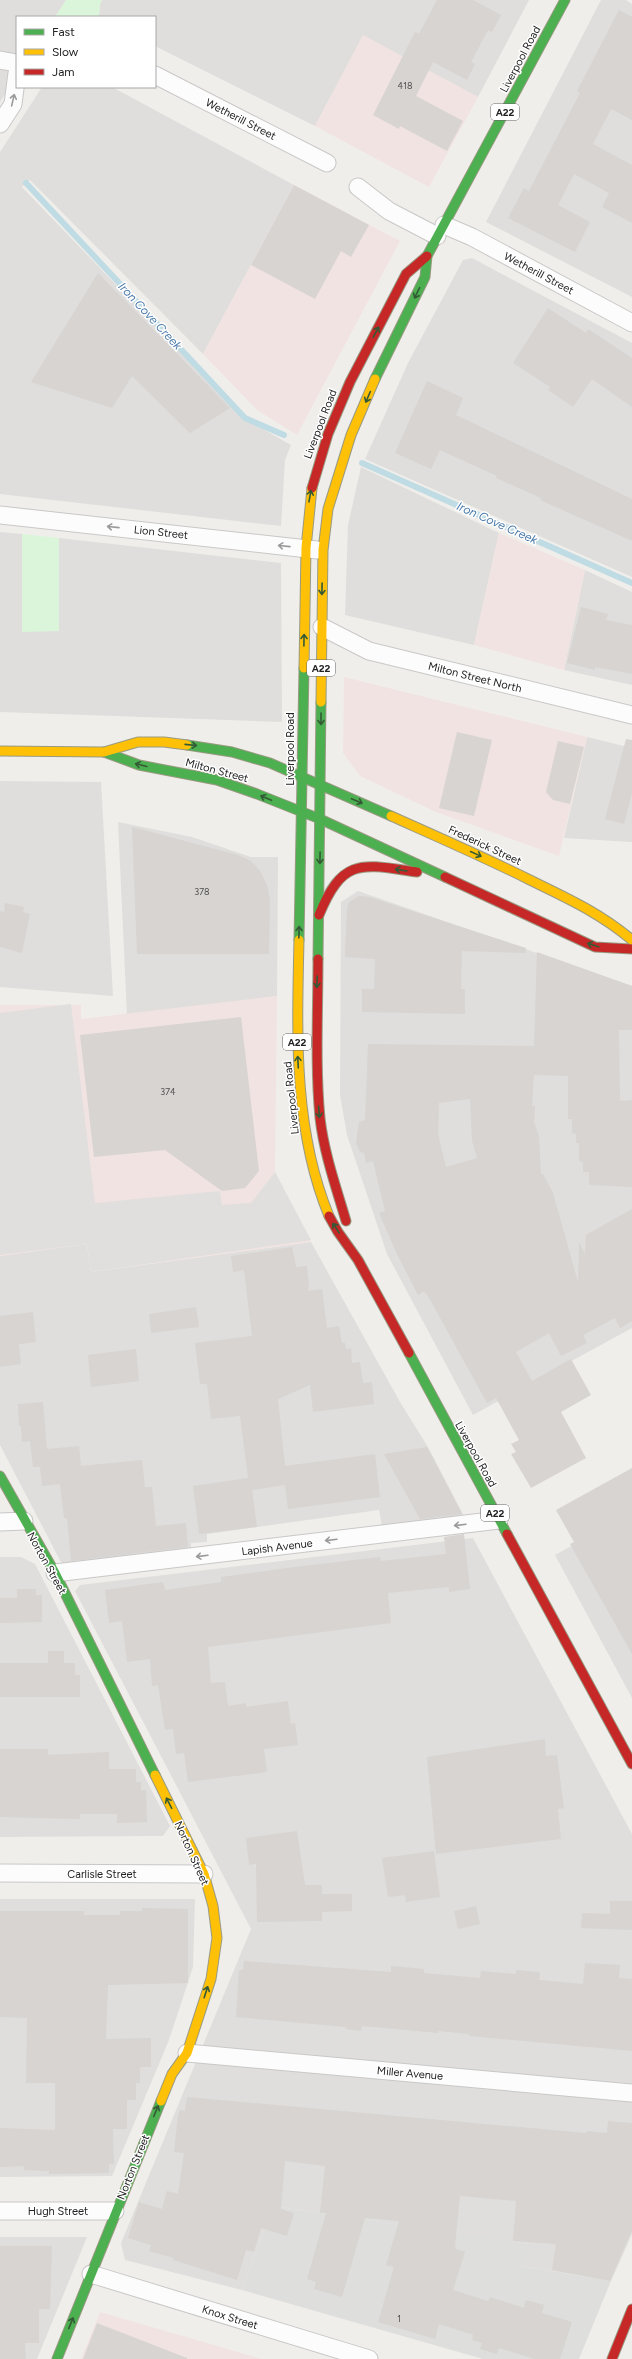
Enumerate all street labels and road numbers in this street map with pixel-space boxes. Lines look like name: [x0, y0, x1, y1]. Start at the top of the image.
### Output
street label: Liverpool Road: [497, 24, 543, 95]
street label: Wetherill Street: [203, 96, 278, 143]
road number: A22: [491, 104, 519, 120]
street label: Wetherill Street: [502, 250, 576, 297]
street label: Liverpool Road: [301, 388, 340, 461]
street label: Lion Street: [133, 523, 189, 542]
road number: A22: [307, 660, 335, 676]
street label: Milton Street North: [427, 660, 523, 695]
street label: Liverpool Road: [284, 712, 297, 786]
street label: Milton Street: [184, 756, 250, 785]
street label: Frederick Street: [446, 823, 523, 868]
road number: A22: [283, 1034, 311, 1050]
street label: Liverpool Road: [281, 1061, 302, 1135]
street label: Liverpool Road: [452, 1419, 499, 1489]
road number: A22: [481, 1505, 509, 1521]
street label: Norton Street: [24, 1530, 69, 1596]
street label: Lapish Avenue: [241, 1537, 313, 1558]
street label: Norton Street: [172, 1819, 211, 1887]
street label: Carlisle Street: [67, 1868, 137, 1881]
street label: Miller Avenue: [376, 2064, 444, 2083]
street label: Norton Street: [115, 2133, 152, 2202]
street label: Hugh Street: [28, 2205, 88, 2218]
street label: Knox Street: [200, 2303, 259, 2332]

